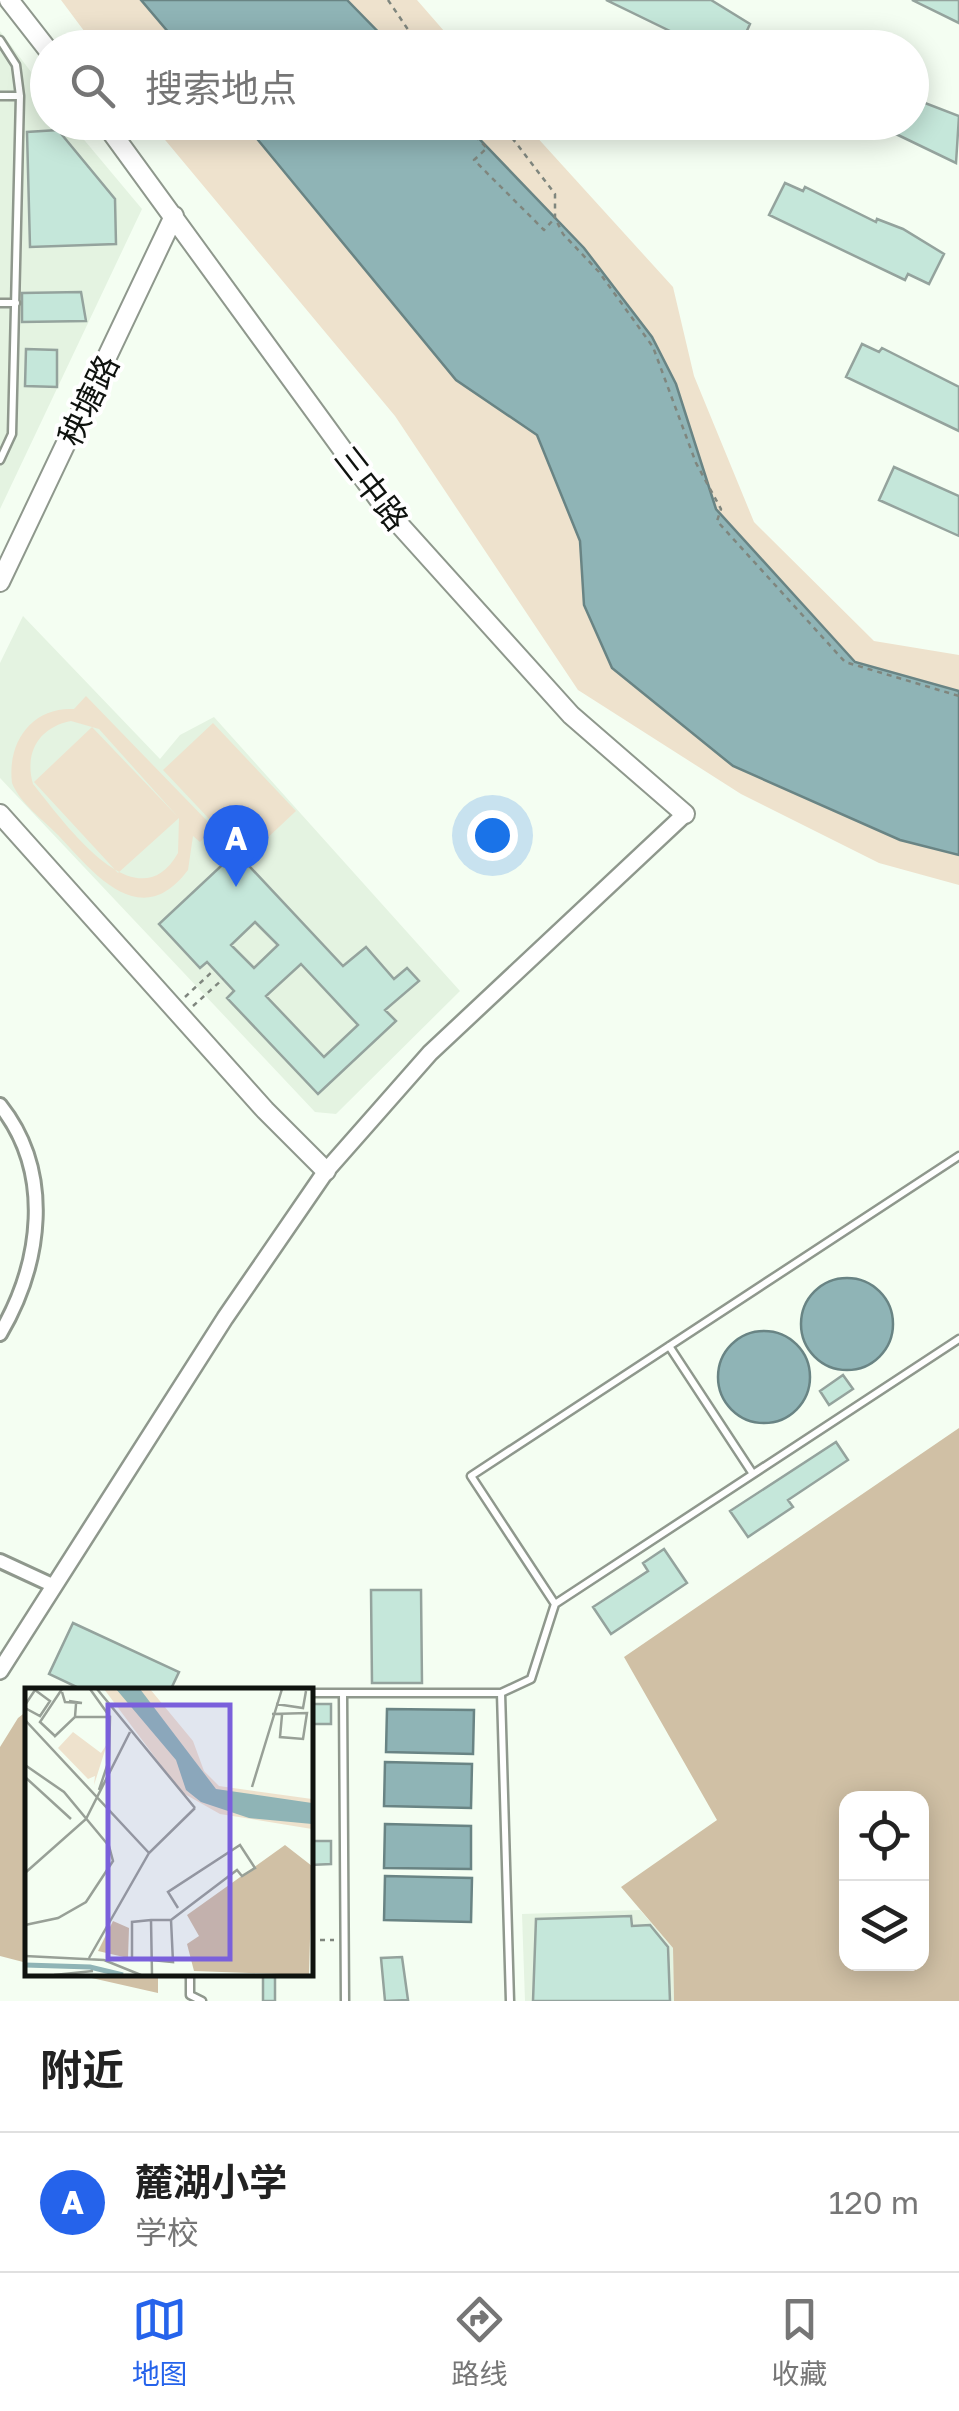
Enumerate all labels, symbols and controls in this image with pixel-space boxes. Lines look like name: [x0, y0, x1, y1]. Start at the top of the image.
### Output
search box: [30, 30, 929, 140]
icon: search: [65, 58, 120, 113]
text: 搜索地点: [145, 65, 297, 110]
street label: 秧塘路: [50, 349, 126, 451]
street label: 三中路: [327, 438, 417, 538]
pin: A: [204, 804, 268, 887]
your location: [467, 810, 518, 861]
inset map: [25, 1688, 312, 1976]
map controls: [839, 1791, 929, 1971]
button: locate: [839, 1791, 929, 1881]
button: layers: [839, 1881, 929, 1971]
text: 附近: [40, 2044, 124, 2094]
text: 麓湖小学: [135, 2159, 287, 2204]
text: A: [61, 2183, 84, 2221]
text: 120 m: [829, 2183, 919, 2221]
text: 学校: [135, 2213, 199, 2251]
tab: 地图: [132, 2292, 188, 2392]
tab: 路线: [451, 2292, 507, 2392]
tab: 收藏: [771, 2292, 827, 2392]

